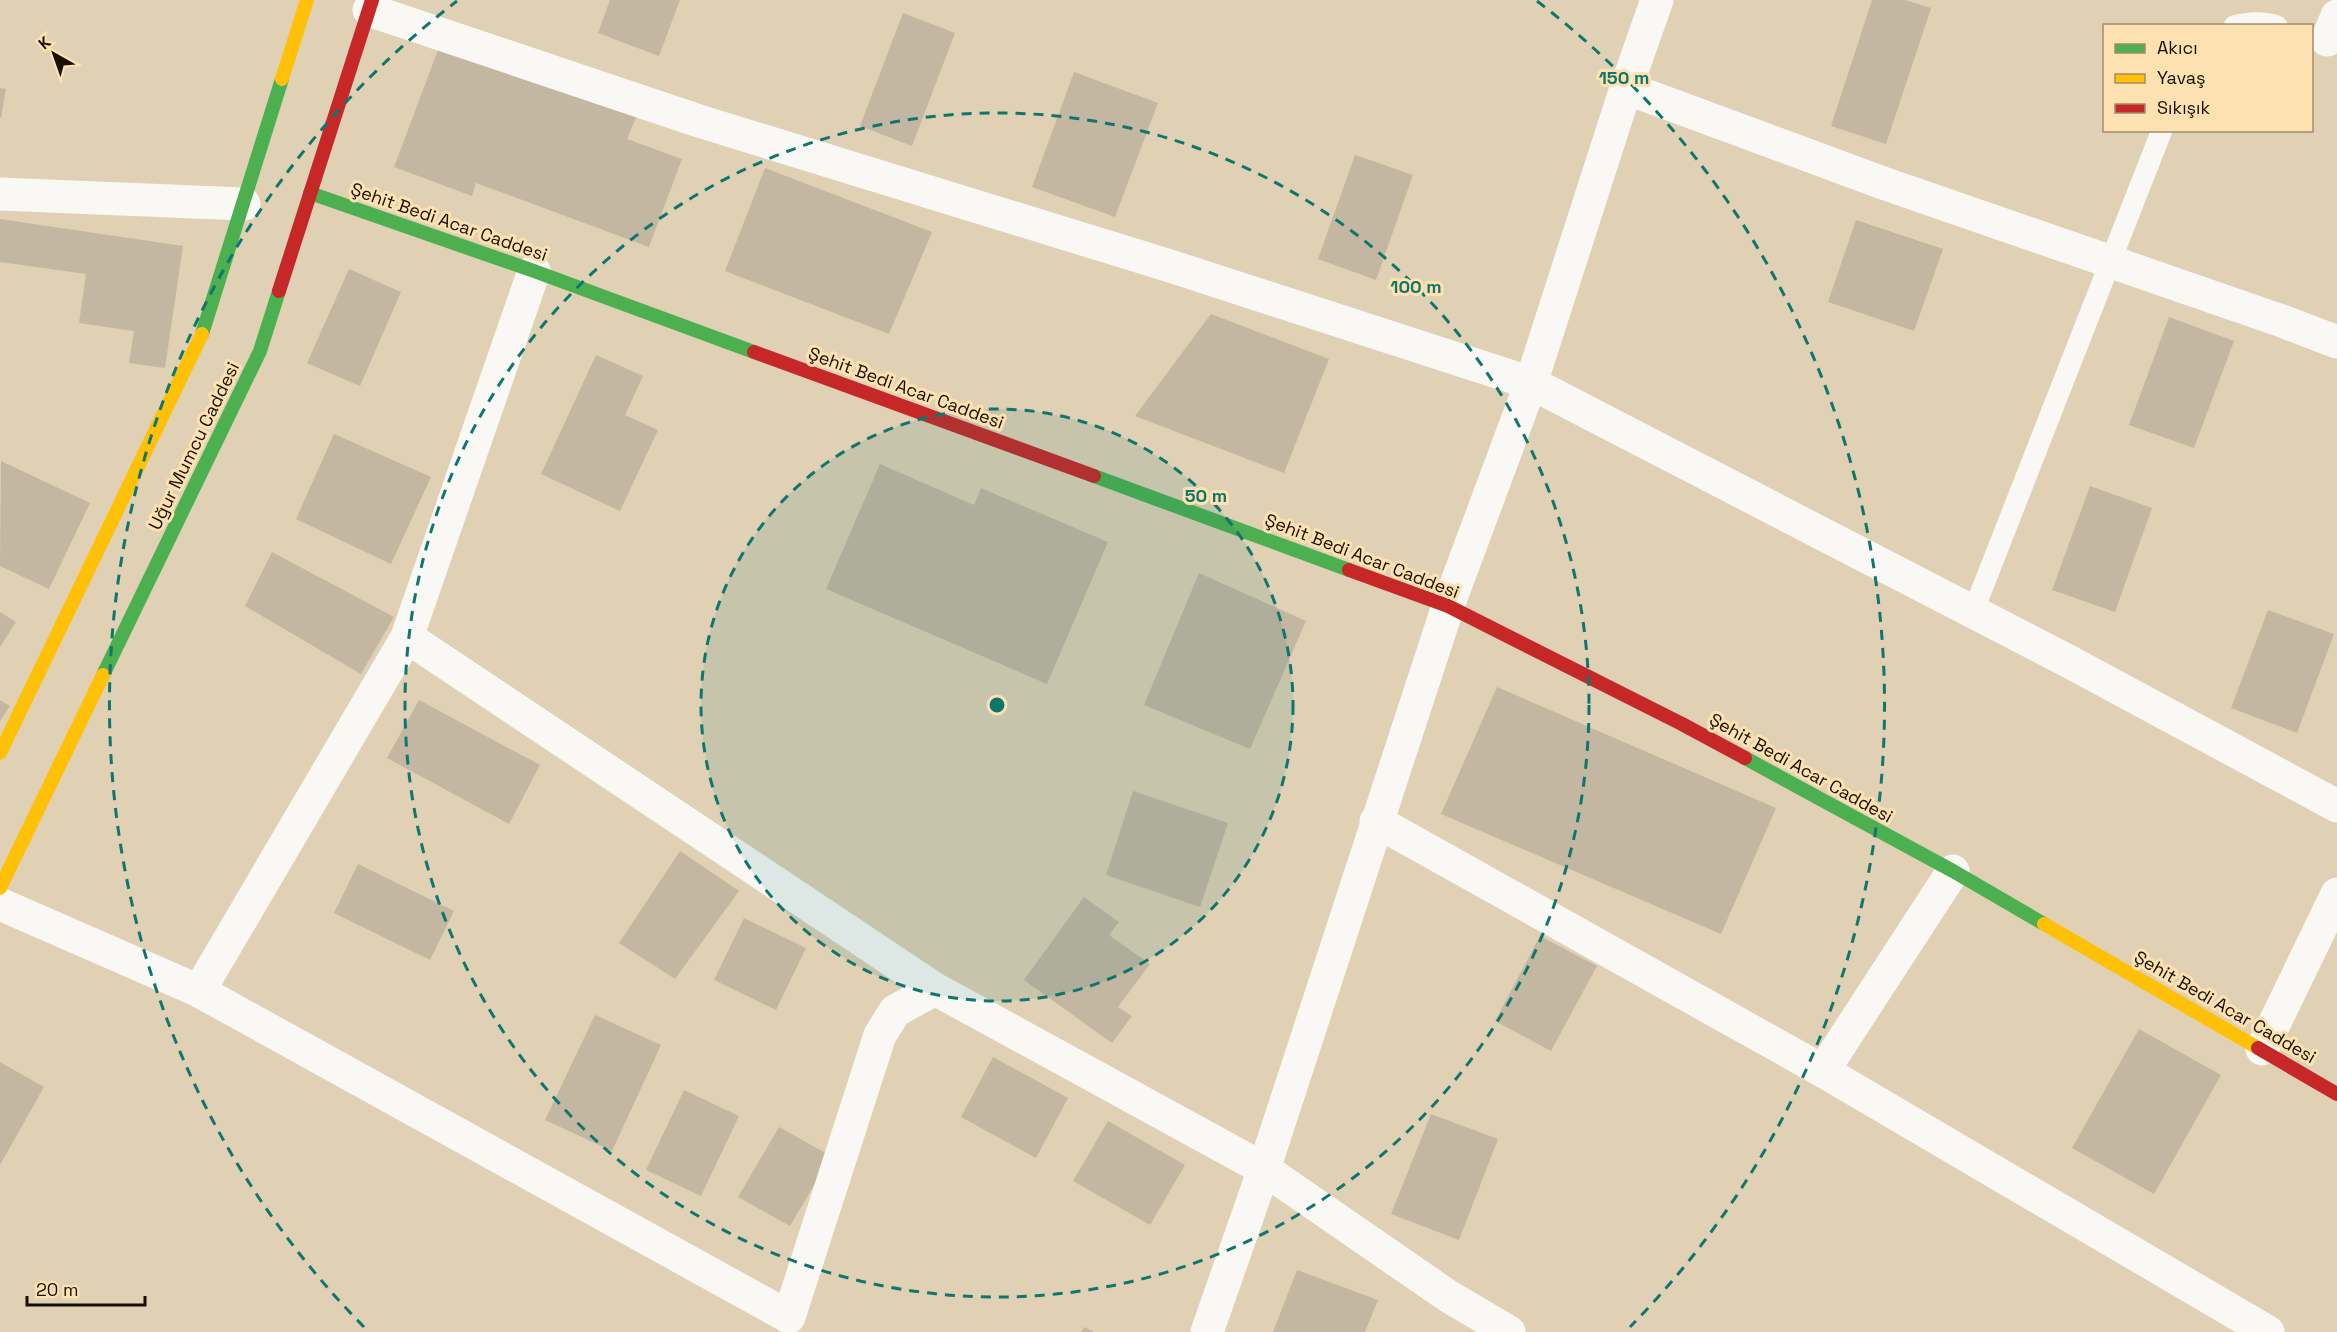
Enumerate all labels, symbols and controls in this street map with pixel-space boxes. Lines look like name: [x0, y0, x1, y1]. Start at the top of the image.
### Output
north arrow: [24, 24, 84, 84]
legend: [2103, 24, 2313, 132]
text: K: [34, 32, 55, 54]
text: Akıcı: [2157, 36, 2198, 59]
text: 150 m: [1599, 66, 1649, 89]
text: Yavaş: [2157, 66, 2206, 89]
text: Sıkışık: [2157, 96, 2210, 119]
street label: Şehit Bedi Acar Caddesi: [348, 177, 550, 266]
text: 100 m: [1390, 275, 1442, 298]
street label: Şehit Bedi Acar Caddesi: [805, 341, 1007, 434]
street label: Uğur Mumcu Caddesi: [143, 358, 244, 533]
text: 50 m: [1185, 484, 1227, 507]
street label: Şehit Bedi Acar Caddesi: [1262, 508, 1463, 603]
centre of rings: [987, 695, 1007, 715]
street label: Şehit Bedi Acar Caddesi: [1705, 708, 1897, 828]
street label: Şehit Bedi Acar Caddesi: [2130, 945, 2320, 1068]
scale bar: [27, 1269, 146, 1307]
text: 20 m: [36, 1278, 79, 1301]

